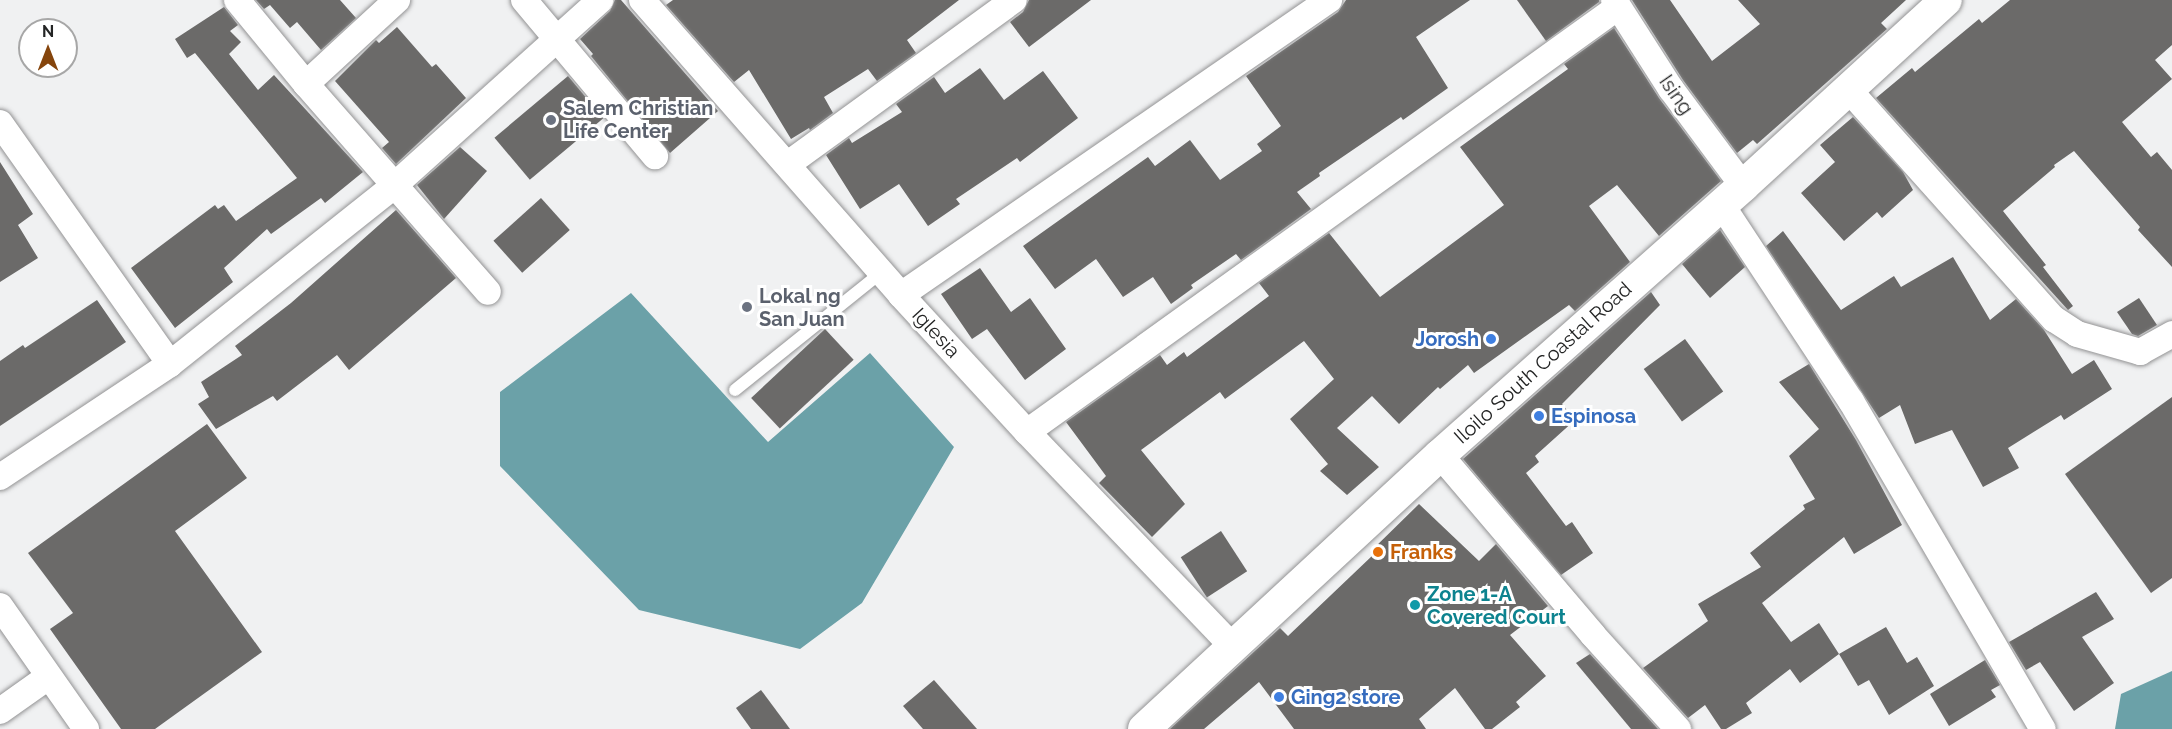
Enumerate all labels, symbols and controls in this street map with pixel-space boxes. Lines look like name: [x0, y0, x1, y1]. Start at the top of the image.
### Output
north arrow: [18, 18, 78, 78]
text: N: [42, 22, 54, 41]
street label: Ising: [1654, 71, 1698, 119]
place label: Salem Christian Life Center: [563, 96, 713, 143]
marker: Salem Christian Life Center: [544, 113, 558, 127]
street label: Iloilo South Coastal Road: [1449, 277, 1637, 449]
place label: Lokal ng San Juan: [759, 284, 845, 331]
marker: Lokal ng San Juan: [740, 300, 754, 314]
street label: Iglesia: [907, 303, 965, 363]
place label: Jorosh: [1416, 327, 1479, 351]
marker: Jorosh: [1484, 332, 1498, 346]
place label: Espinosa: [1551, 404, 1636, 428]
marker: Espinosa: [1532, 409, 1546, 423]
place label: Franks: [1390, 540, 1453, 564]
marker: Franks: [1371, 545, 1385, 559]
place label: Zone 1-A Covered Court: [1427, 582, 1566, 629]
marker: Zone 1-A Covered Court: [1408, 598, 1422, 612]
place label: Ging2 store: [1291, 685, 1401, 709]
marker: Ging2 store: [1272, 690, 1286, 704]

